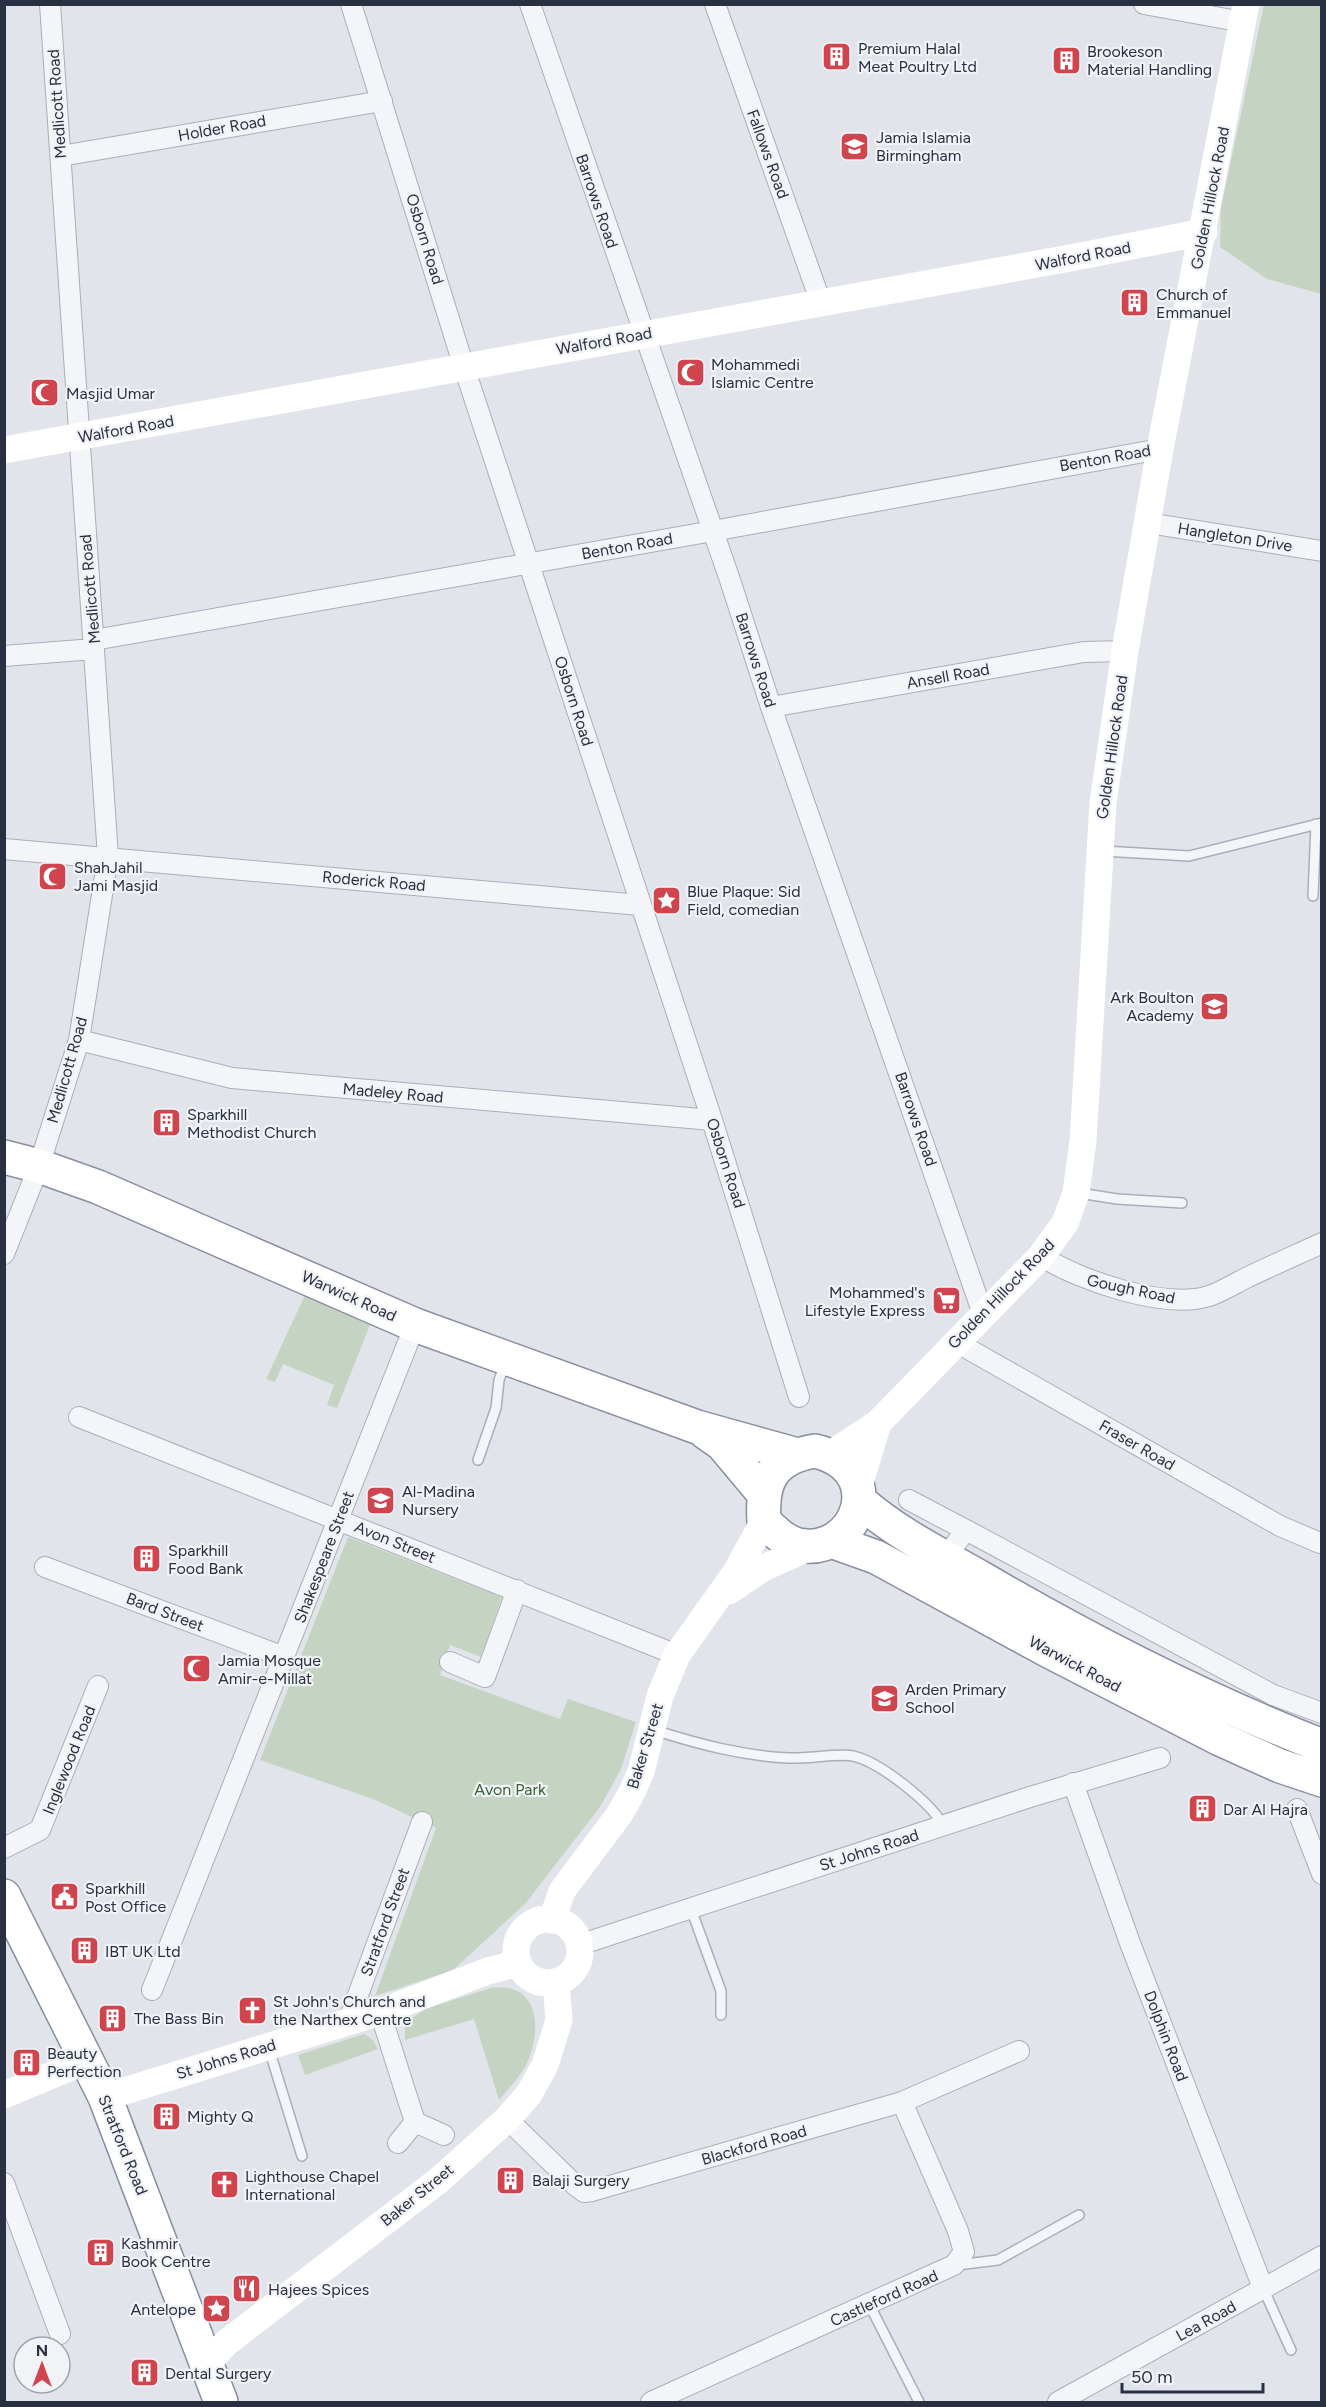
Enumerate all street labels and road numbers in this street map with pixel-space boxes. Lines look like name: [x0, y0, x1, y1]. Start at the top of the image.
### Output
street label: Medlicott Road: [44, 49, 70, 159]
street label: Fallows Road: [743, 107, 793, 201]
street label: Holder Road: [176, 111, 268, 145]
street label: Golden Hillock Road: [1187, 125, 1233, 271]
street label: Barrows Road: [572, 151, 622, 251]
street label: Osborn Road: [402, 191, 448, 287]
street label: Walford Road: [1034, 237, 1132, 275]
street label: Walford Road: [555, 323, 653, 359]
street label: Walford Road: [77, 411, 175, 447]
street label: Benton Road: [1058, 441, 1152, 475]
street label: Hangleton Drive: [1176, 519, 1294, 555]
street label: Benton Road: [580, 529, 674, 563]
street label: Medlicott Road: [76, 534, 104, 644]
street label: Barrows Road: [732, 610, 780, 710]
street label: Osborn Road: [550, 654, 598, 748]
street label: Ansell Road: [905, 659, 991, 693]
street label: Golden Hillock Road: [1092, 674, 1132, 820]
street label: Roderick Road: [322, 867, 426, 895]
street label: Medlicott Road: [43, 1015, 91, 1125]
street label: Barrows Road: [891, 1069, 941, 1169]
street label: Madeley Road: [342, 1079, 444, 1107]
street label: Osborn Road: [702, 1116, 750, 1210]
street label: Golden Hillock Road: [944, 1235, 1058, 1353]
street label: Warwick Road: [299, 1267, 399, 1325]
street label: Gough Road: [1085, 1270, 1177, 1308]
street label: Fraser Road: [1096, 1416, 1178, 1474]
street label: Shakespeare Street: [290, 1488, 358, 1626]
street label: Avon Street: [352, 1517, 438, 1567]
street label: Bard Street: [124, 1589, 206, 1635]
street label: Warwick Road: [1026, 1632, 1124, 1696]
street label: Baker Street: [623, 1701, 667, 1791]
street label: Inglewood Road: [39, 1703, 99, 1817]
street label: St Johns Road: [817, 1825, 921, 1875]
street label: Stratford Street: [357, 1865, 413, 1979]
street label: Dolphin Road: [1140, 1988, 1192, 2084]
street label: St Johns Road: [174, 2035, 278, 2083]
street label: Stratford Road: [94, 2092, 152, 2198]
street label: Blackford Road: [699, 2121, 809, 2169]
street label: Baker Street: [377, 2160, 457, 2230]
street label: Castleford Road: [827, 2266, 941, 2330]
street label: Lea Road: [1173, 2297, 1239, 2345]

